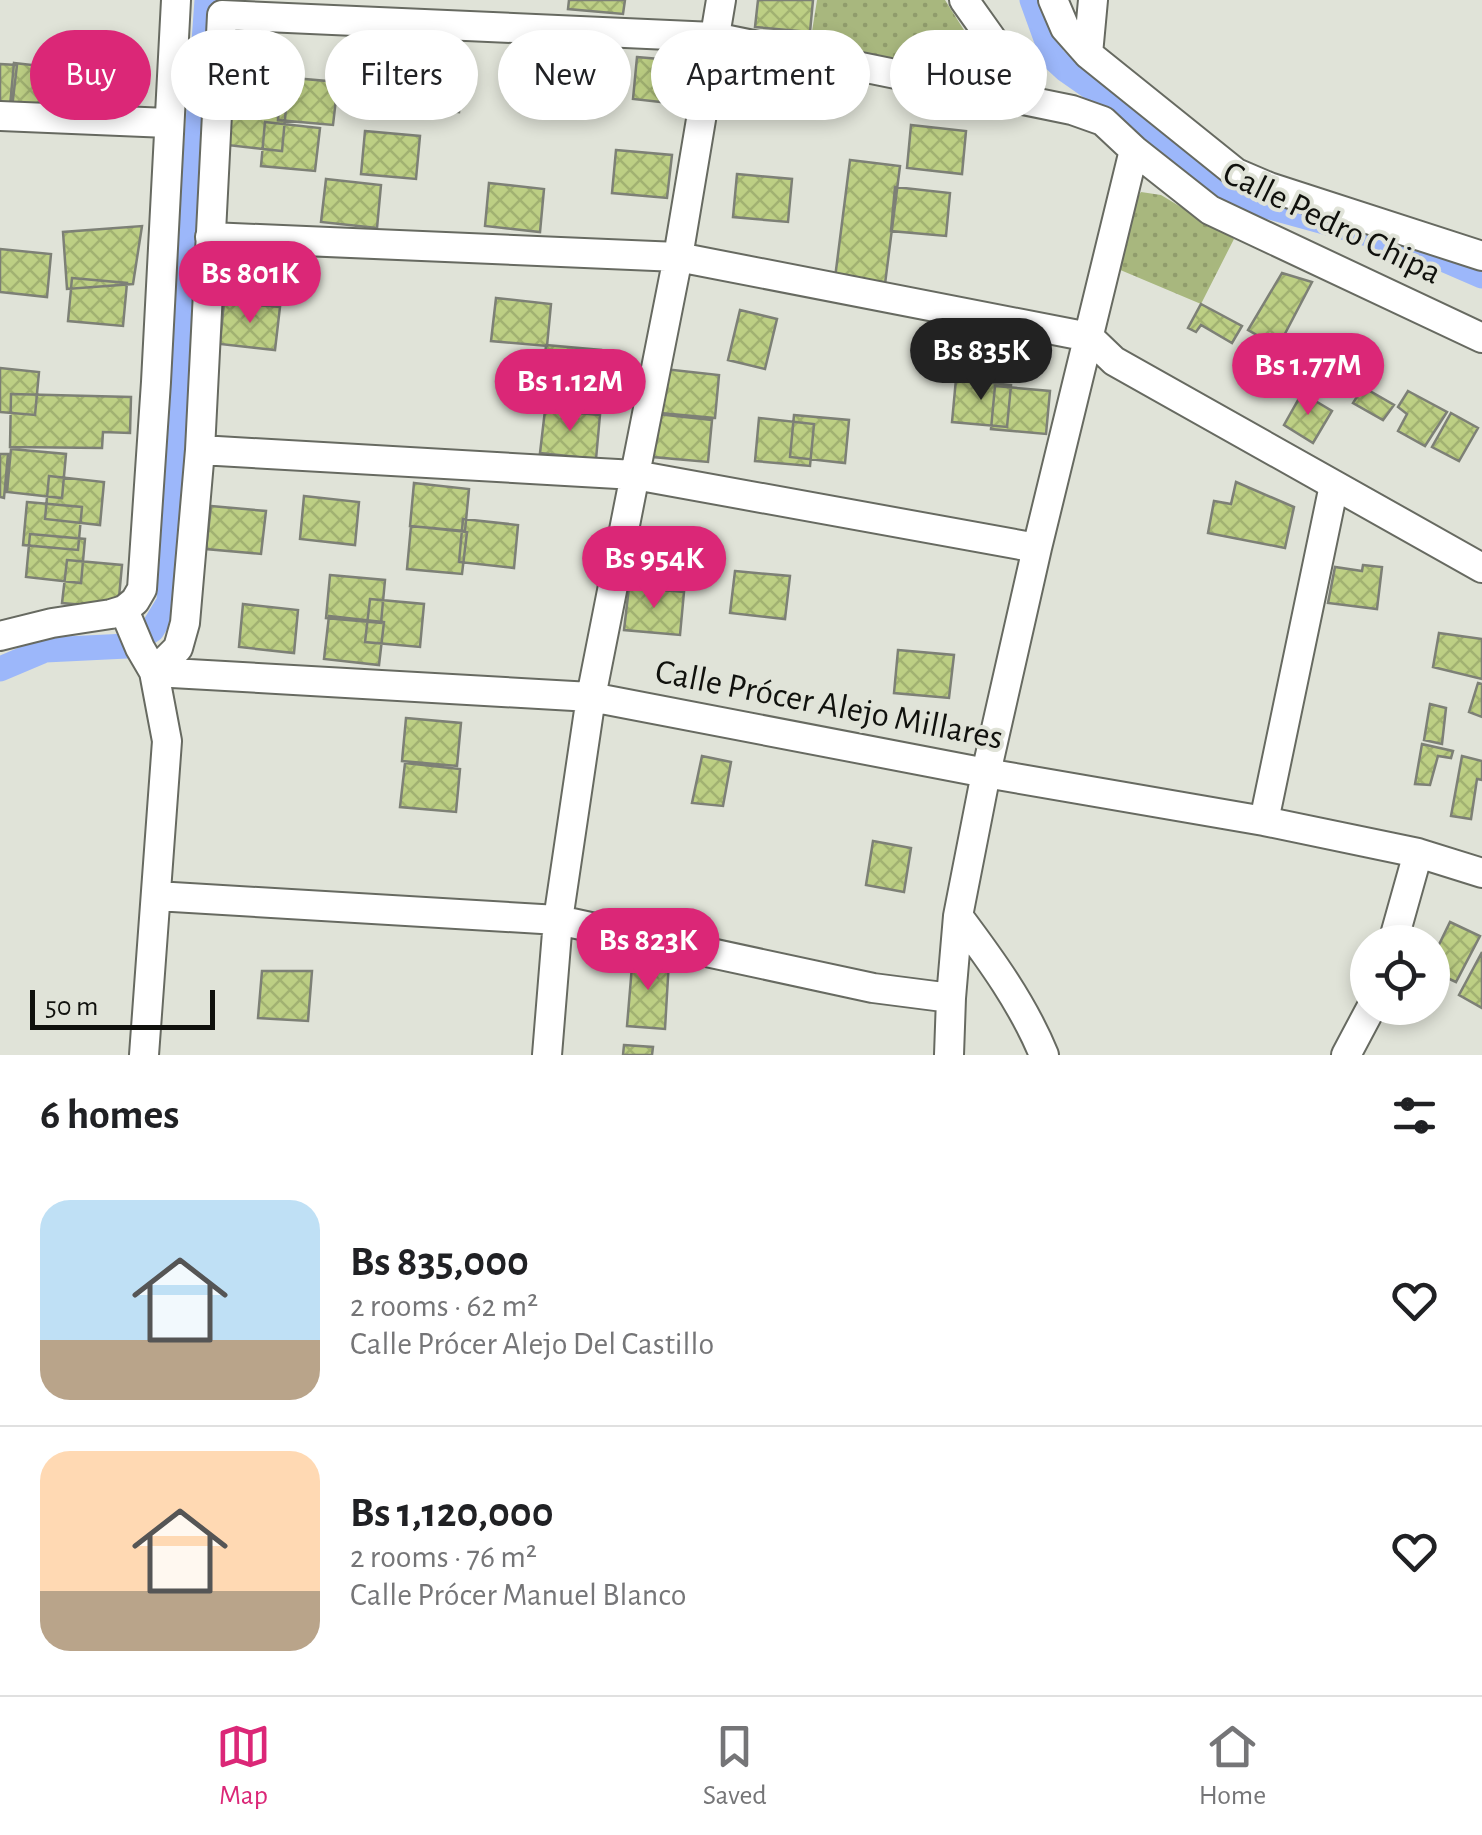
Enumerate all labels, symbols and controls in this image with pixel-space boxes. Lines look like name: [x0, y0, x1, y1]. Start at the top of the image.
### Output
chip: Buy: [30, 30, 151, 120]
chip: Rent: [171, 30, 305, 120]
chip: Filters: [325, 30, 478, 120]
chip: New: [498, 30, 631, 120]
chip: Apartment: [651, 30, 870, 120]
chip: House: [890, 30, 1047, 120]
street label: Calle Pedro Chipa: [1218, 155, 1446, 291]
pin: Bs 801K: [158, 241, 342, 326]
text: Bs 801K: [201, 257, 299, 289]
pin: Bs 835K: [889, 318, 1073, 403]
pin: Bs 1.77M: [1205, 333, 1411, 418]
text: Bs 835K: [932, 334, 1030, 366]
pin: Bs 1.12M: [467, 349, 673, 434]
text: Bs 1.77M: [1254, 349, 1362, 381]
text: Bs 1.12M: [517, 365, 623, 397]
pin: Bs 954K: [562, 526, 746, 611]
text: Bs 954K: [604, 542, 704, 574]
street label: Calle Prócer Alejo Millares: [652, 654, 1006, 756]
pin: Bs 823K: [556, 908, 740, 993]
text: Bs 823K: [599, 924, 697, 956]
map controls: [1350, 925, 1450, 1025]
button: locate: [1350, 925, 1450, 1025]
scale bar: [30, 985, 215, 1030]
text: 50 m: [45, 993, 99, 1021]
icon: filters: [1387, 1088, 1442, 1143]
text: 6 homes: [40, 1094, 179, 1136]
icon: home: [120, 1240, 240, 1360]
text: Bs 835,000: [350, 1241, 529, 1283]
icon: heart: [1387, 1273, 1442, 1328]
text: 2 rooms · 62 m²: [350, 1290, 538, 1322]
text: Calle Prócer Alejo Del Castillo: [350, 1328, 714, 1360]
icon: home: [120, 1491, 240, 1611]
text: Bs 1,120,000: [350, 1492, 554, 1534]
icon: heart: [1387, 1524, 1442, 1579]
text: 2 rooms · 76 m²: [350, 1541, 537, 1573]
text: Calle Prócer Manuel Blanco: [350, 1579, 686, 1611]
tab: Map: [216, 1719, 271, 1813]
tab: Saved: [703, 1719, 767, 1813]
tab: Home: [1199, 1719, 1266, 1813]

